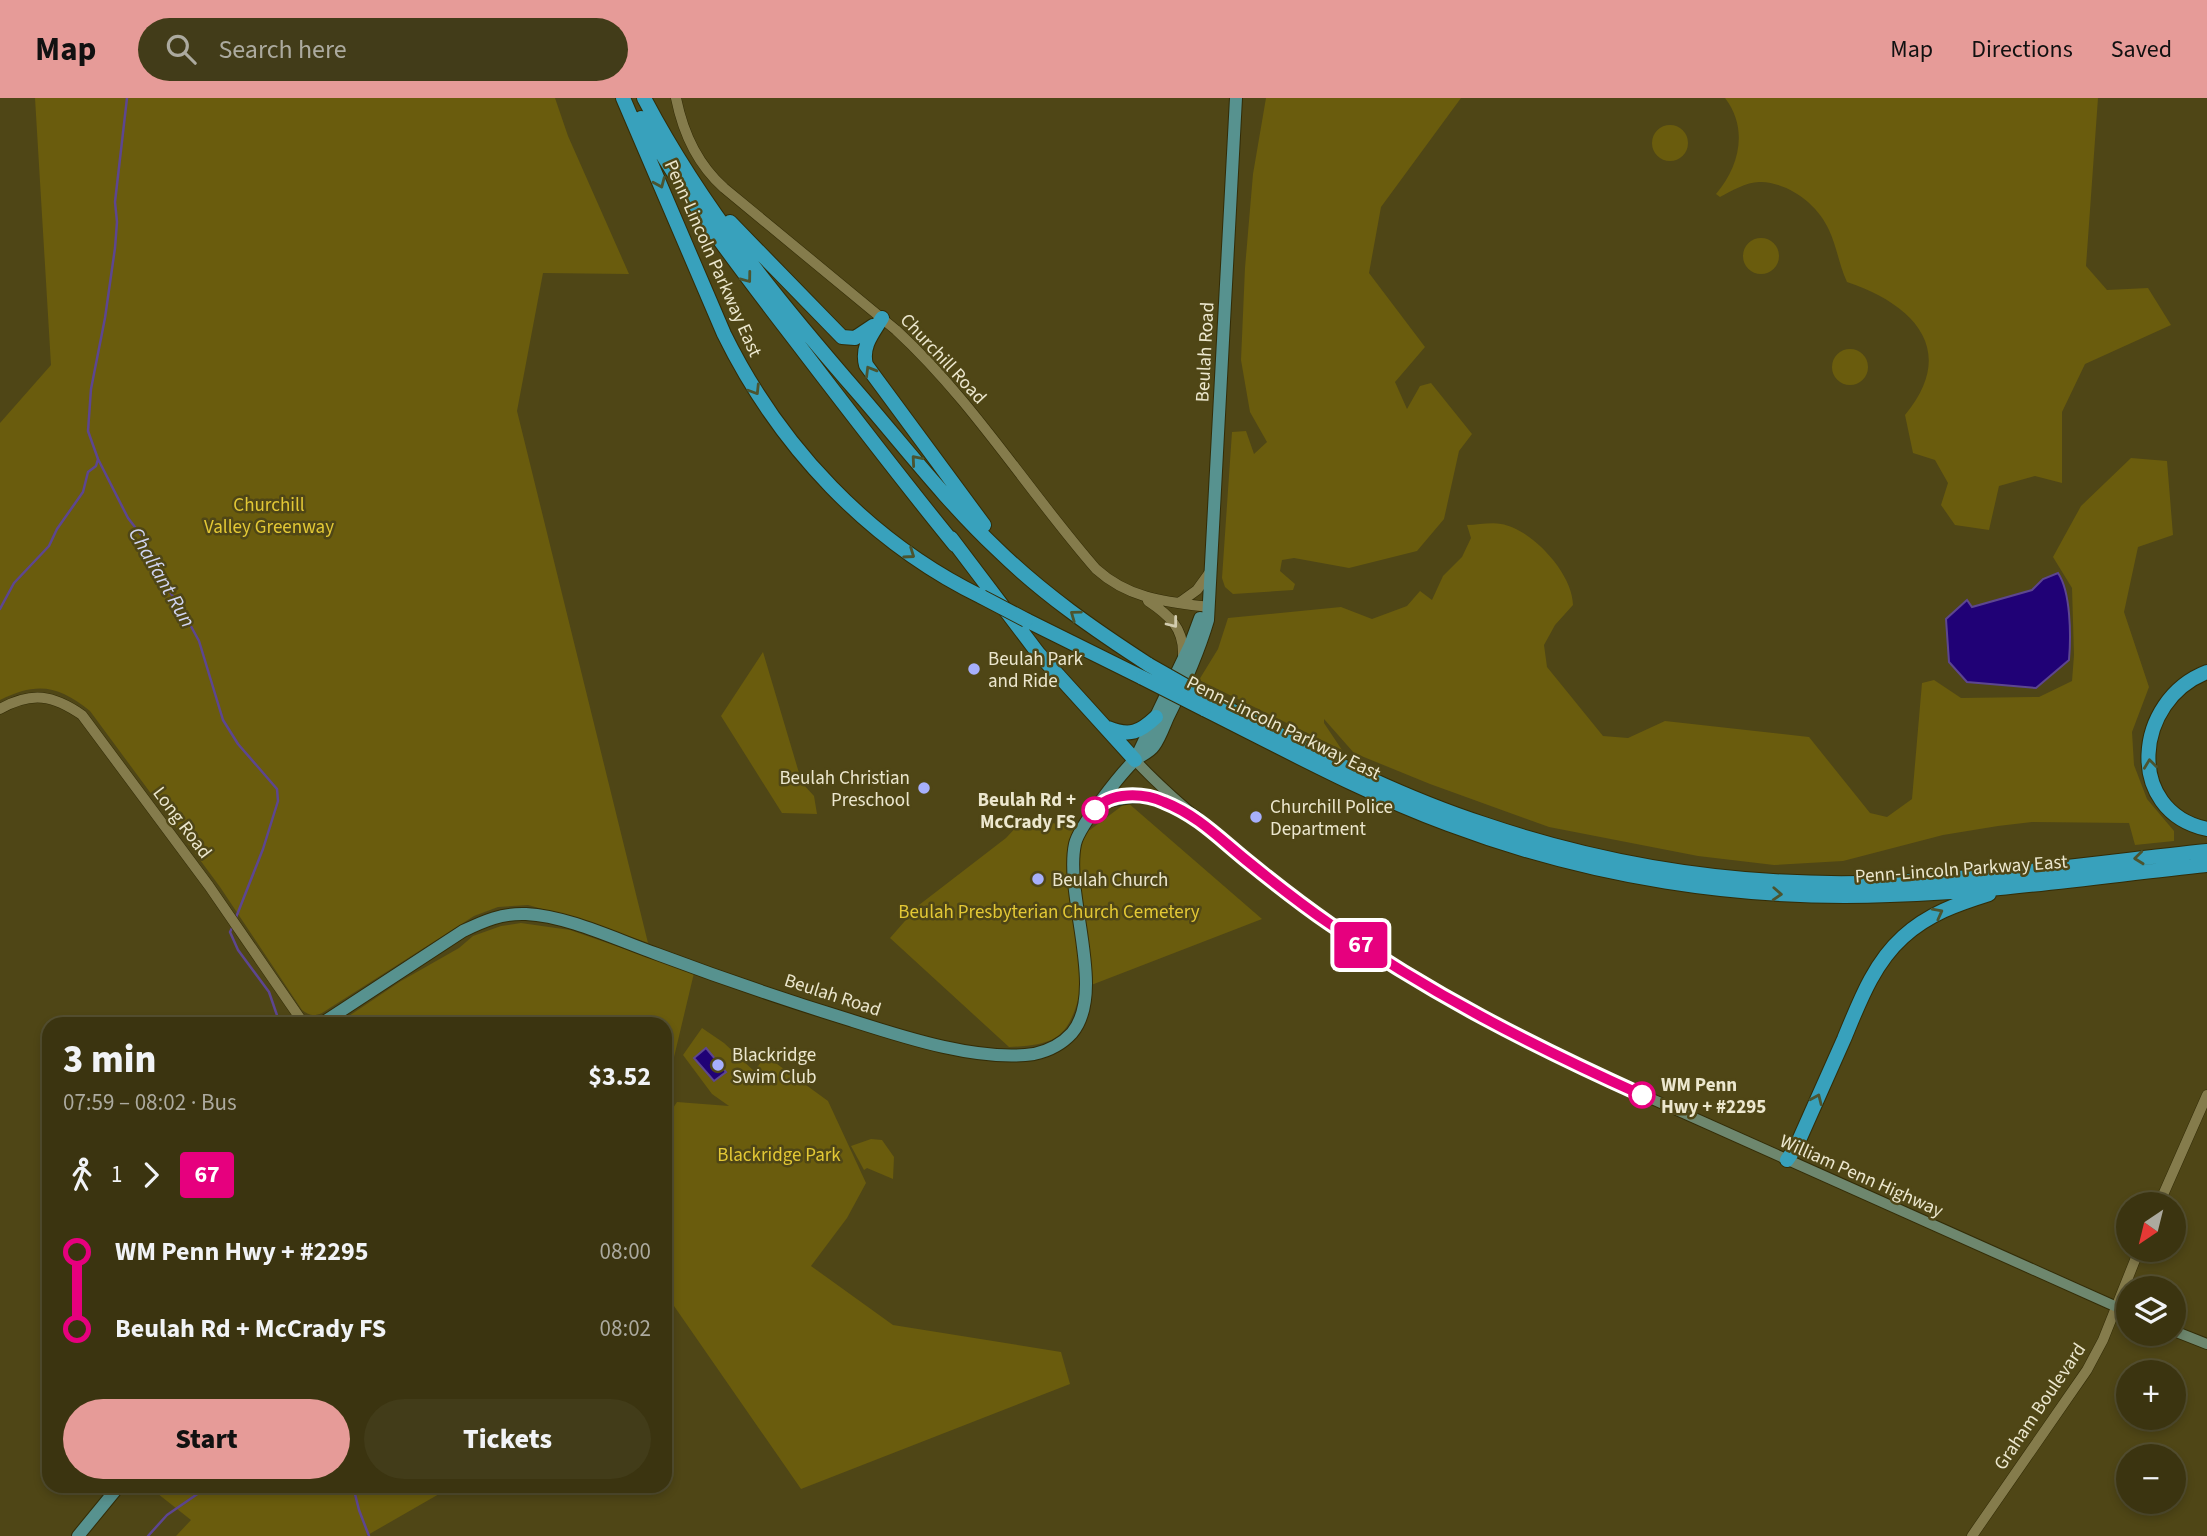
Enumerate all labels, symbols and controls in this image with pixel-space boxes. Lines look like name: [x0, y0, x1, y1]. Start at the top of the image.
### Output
search box: [138, 18, 628, 81]
text: Map: [35, 26, 96, 73]
icon: search: [162, 30, 200, 68]
text: Search here: [218, 31, 347, 68]
text: Map: [1890, 32, 1933, 67]
text: Directions: [1971, 32, 2073, 67]
text: Saved: [2111, 32, 2172, 67]
street label: Penn-Lincoln Parkway East: [657, 156, 769, 362]
one-way arrow: [652, 176, 666, 189]
one-way arrow: [739, 270, 752, 282]
street label: Beulah Road: [1189, 301, 1222, 403]
street label: Churchill Road: [894, 307, 992, 411]
one-way arrow: [866, 365, 879, 378]
one-way arrow: [746, 382, 759, 395]
one-way arrow: [912, 455, 924, 468]
park label: Churchill Valley Greenway: [204, 492, 334, 541]
water label: Chalfant Run: [121, 521, 203, 633]
one-way arrow: [902, 546, 915, 558]
one-way arrow: [1070, 611, 1083, 623]
one-way arrow: [1165, 615, 1177, 627]
place label: Beulah Park and Ride: [988, 646, 1084, 695]
marker: Beulah Park and Ride: [966, 661, 982, 677]
street label: Penn-Lincoln Parkway East: [1182, 669, 1386, 787]
one-way arrow: [2142, 758, 2157, 770]
place label: Beulah Christian Preschool: [779, 765, 910, 814]
marker: Beulah Christian Preschool: [916, 780, 932, 796]
street label: Long Road: [146, 781, 218, 865]
place label: Beulah Rd + McCrady FS: [978, 787, 1076, 836]
place label: Churchill Police Department: [1270, 794, 1393, 843]
marker: Beulah Rd + McCrady FS: [1082, 797, 1108, 823]
marker: Churchill Police Department: [1248, 809, 1264, 825]
street label: Penn-Lincoln Parkway East: [1854, 849, 2069, 890]
one-way arrow: [2133, 851, 2145, 866]
place label: Beulah Church: [1052, 867, 1168, 894]
marker: Beulah Church: [1030, 871, 1046, 887]
one-way arrow: [1771, 886, 1782, 901]
park label: Beulah Presbyterian Church Cemetery: [898, 899, 1200, 926]
one-way arrow: [1931, 908, 1943, 921]
line badge: 67: [1330, 922, 1392, 968]
text: 67: [1348, 927, 1374, 962]
street label: Beulah Road: [781, 967, 884, 1024]
text: 3 min: [63, 1033, 156, 1087]
place label: Blackridge Swim Club: [732, 1042, 817, 1091]
marker: Blackridge Swim Club: [710, 1057, 726, 1073]
text: $3.52: [588, 1058, 651, 1095]
place label: WM Penn Hwy + #2295: [1661, 1072, 1766, 1121]
marker: WM Penn Hwy + #2295: [1629, 1082, 1655, 1108]
text: 07:59 – 08:02 · Bus: [63, 1086, 237, 1119]
one-way arrow: [1809, 1094, 1823, 1106]
street label: William Penn Highway: [1775, 1128, 1948, 1225]
park label: Blackridge Park: [717, 1142, 841, 1169]
icon: walk: [63, 1156, 101, 1194]
icon: forward: [132, 1156, 170, 1194]
text: 67: [194, 1157, 220, 1192]
text: 1: [111, 1158, 122, 1191]
north arrow: [2116, 1192, 2186, 1262]
map controls: [2116, 1192, 2186, 1514]
text: WM Penn Hwy + #2295: [115, 1233, 369, 1270]
text: 08:00: [600, 1235, 651, 1268]
button: layers: [2116, 1276, 2186, 1346]
text: Beulah Rd + McCrady FS: [115, 1310, 386, 1347]
text: 08:02: [600, 1312, 651, 1345]
street label: Graham Boulevard: [1988, 1338, 2093, 1476]
button: +: [2116, 1360, 2186, 1430]
button: Start: [63, 1399, 350, 1479]
button: Tickets: [364, 1399, 651, 1479]
button: −: [2116, 1444, 2186, 1514]

